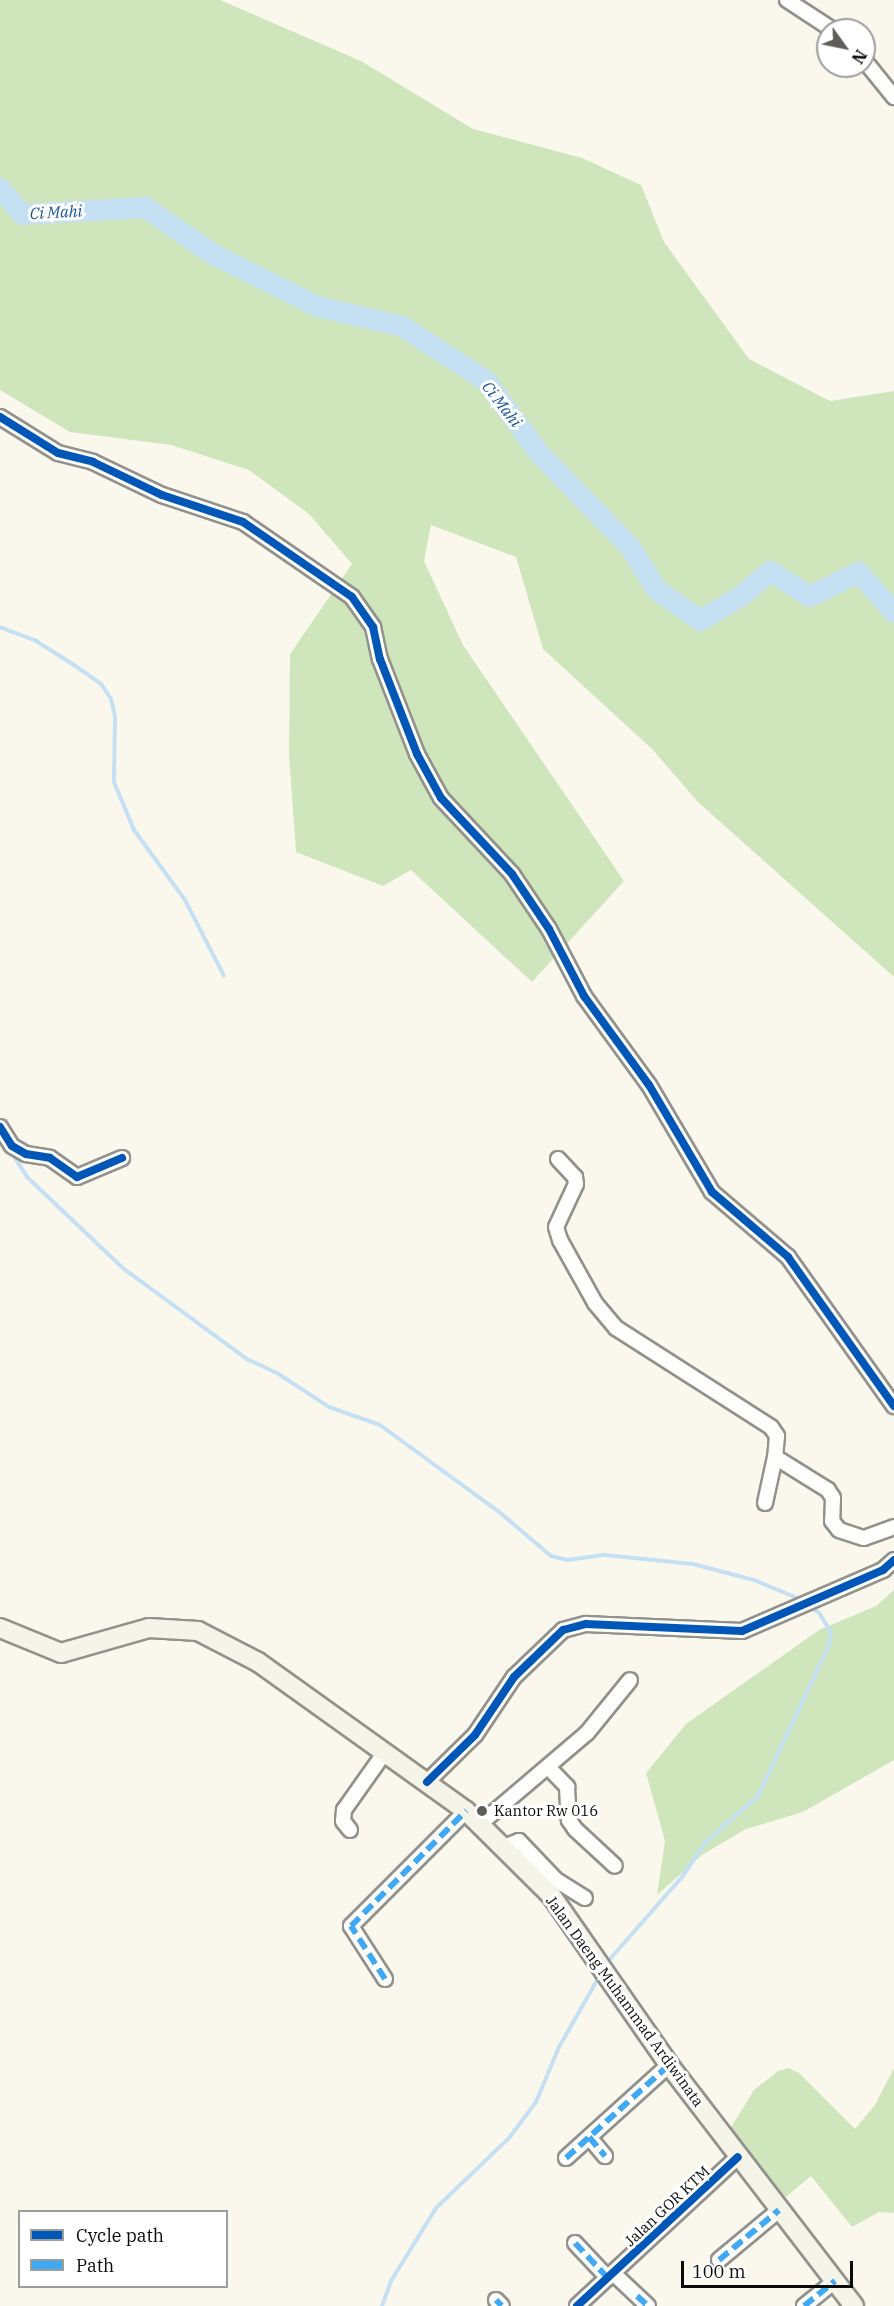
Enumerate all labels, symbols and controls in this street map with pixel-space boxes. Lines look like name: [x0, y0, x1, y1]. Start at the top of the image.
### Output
north arrow: [816, 18, 876, 78]
text: N: [848, 46, 871, 67]
water label: Ci Mahi: [29, 201, 83, 223]
water label: Ci Mahi: [478, 377, 526, 431]
place label: Kantor Rw 016: [494, 1802, 598, 1820]
marker: Kantor Rw 016: [475, 1804, 489, 1818]
street label: Jalan Daeng Muhammad Ardiwinata: [542, 1892, 708, 2110]
street label: Jalan GOR KTM: [621, 2162, 713, 2250]
legend: [18, 2210, 228, 2288]
text: Cycle path: [76, 2224, 164, 2247]
scale bar: [684, 2249, 856, 2287]
text: Path: [76, 2254, 114, 2277]
text: 100 m: [692, 2260, 746, 2283]

